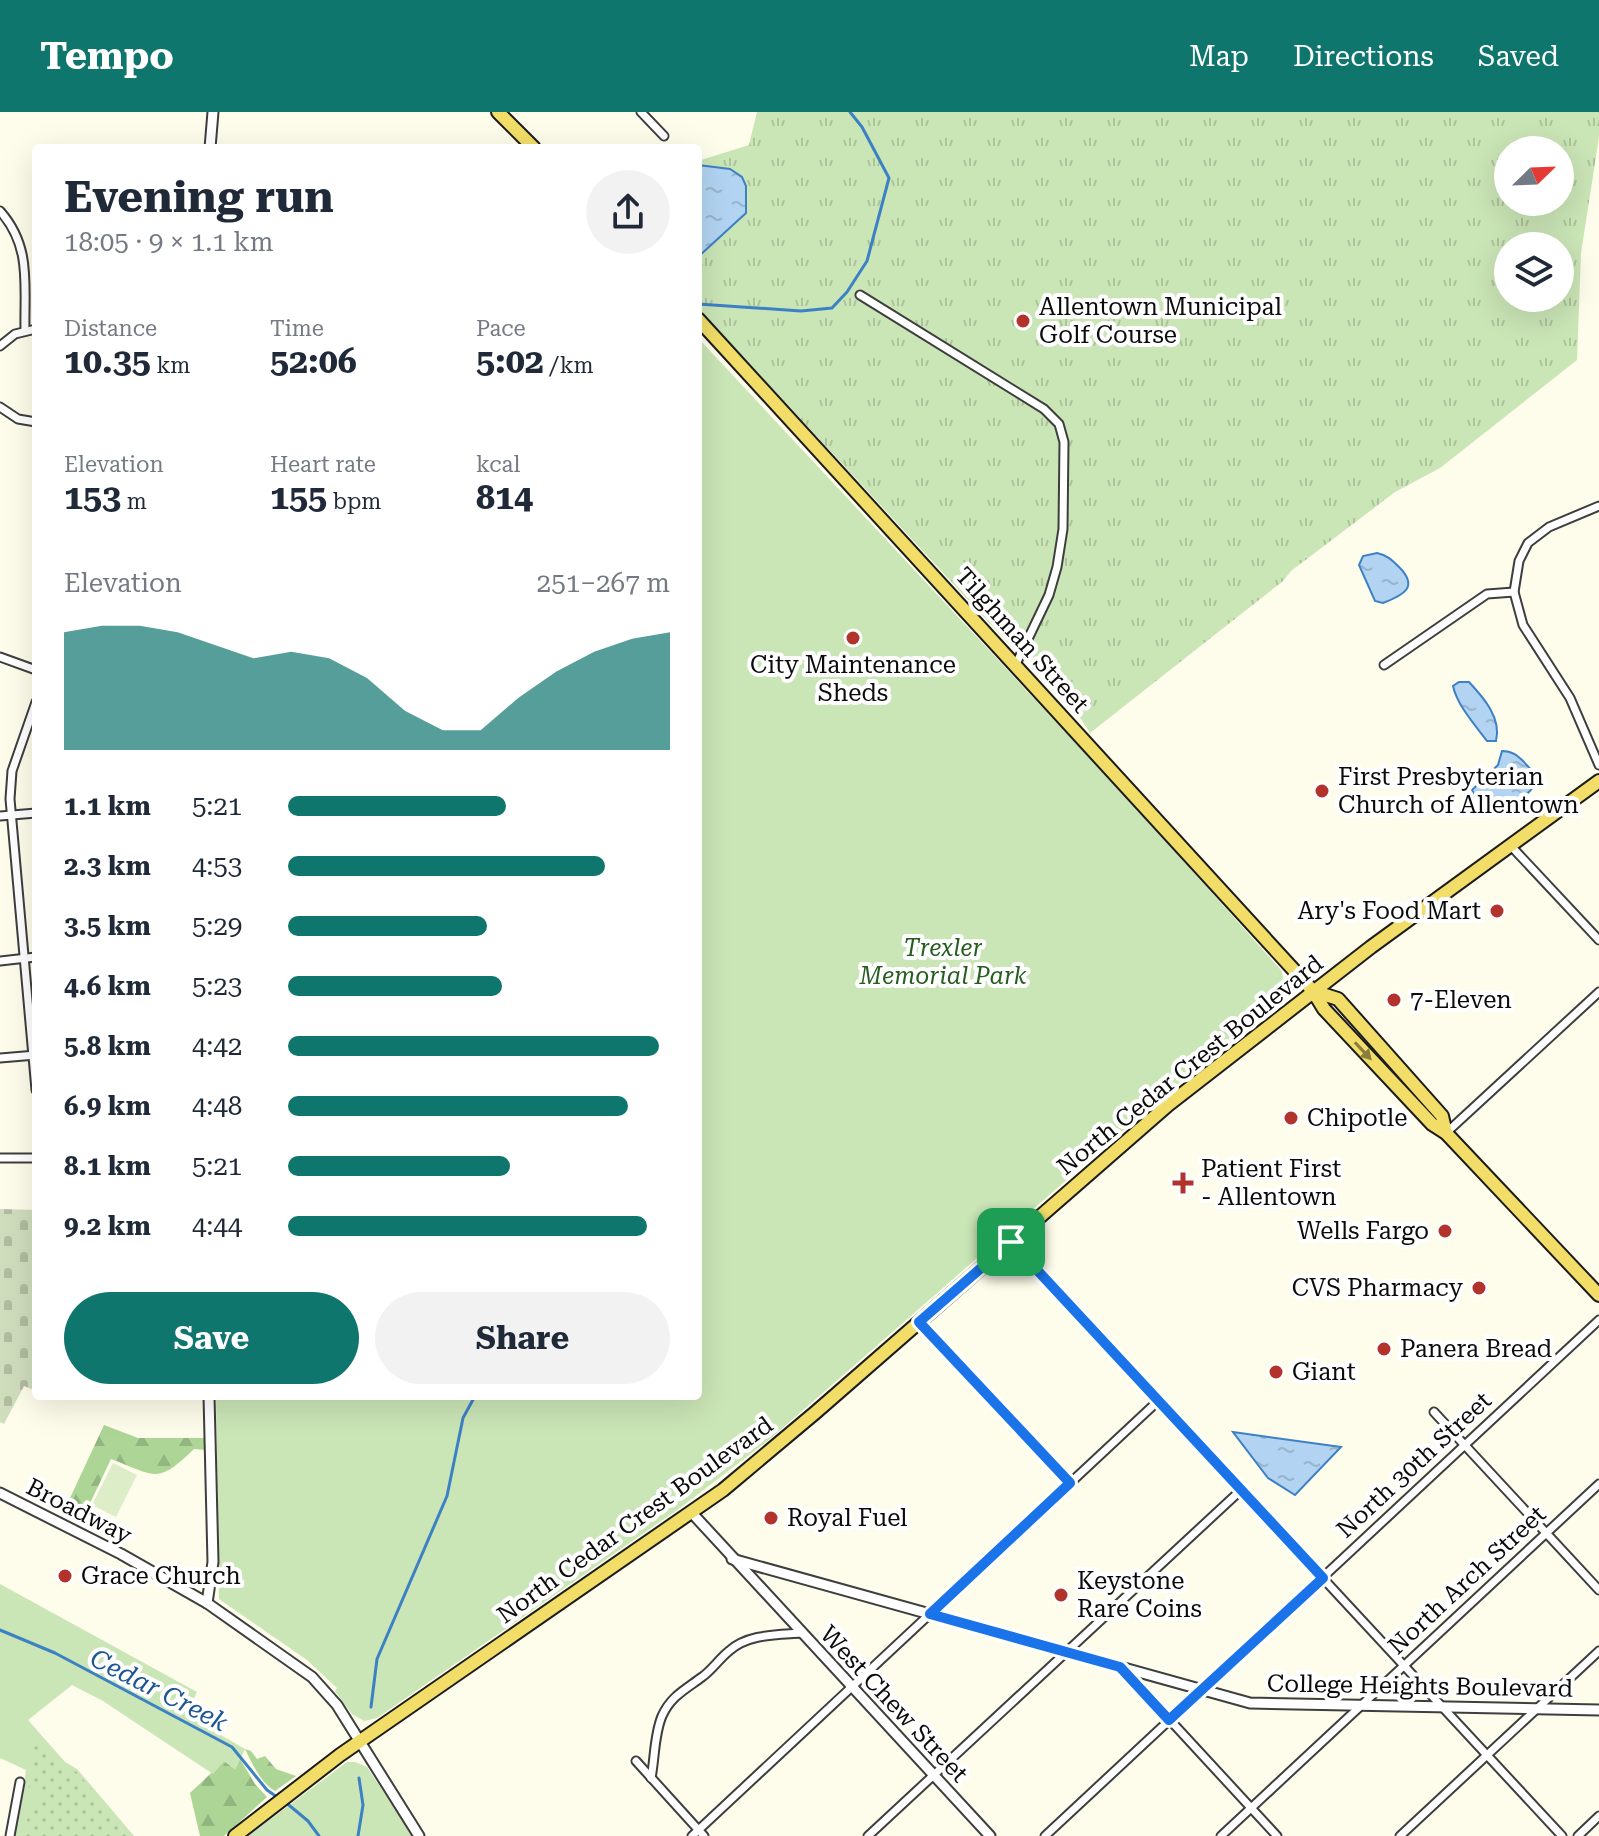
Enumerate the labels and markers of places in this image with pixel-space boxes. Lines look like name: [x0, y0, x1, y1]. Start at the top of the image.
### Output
place label: Allentown Municipal Golf Course: [1039, 293, 1282, 349]
marker: Allentown Municipal Golf Course: [1014, 312, 1032, 330]
marker: City Maintenance Sheds: [844, 629, 862, 647]
place label: City Maintenance Sheds: [750, 651, 956, 707]
place label: First Presbyterian Church of Allentown: [1338, 763, 1579, 819]
marker: First Presbyterian Church of Allentown: [1313, 782, 1331, 800]
place label: Ary's Food Mart: [1298, 897, 1481, 925]
marker: Ary's Food Mart: [1488, 902, 1506, 920]
place label: 7-Eleven: [1410, 986, 1512, 1014]
marker: 7-Eleven: [1385, 991, 1403, 1009]
place label: Chipotle: [1307, 1104, 1407, 1132]
marker: Chipotle: [1282, 1109, 1300, 1127]
place label: Patient First - Allentown: [1201, 1155, 1341, 1211]
marker: Patient First - Allentown: [1172, 1172, 1194, 1194]
pin: [977, 1208, 1045, 1276]
place label: Wells Fargo: [1297, 1217, 1429, 1245]
marker: Wells Fargo: [1436, 1222, 1454, 1240]
place label: CVS Pharmacy: [1292, 1274, 1464, 1302]
marker: CVS Pharmacy: [1470, 1279, 1488, 1297]
place label: Panera Bread: [1400, 1335, 1552, 1363]
marker: Panera Bread: [1375, 1340, 1393, 1358]
place label: Giant: [1292, 1358, 1356, 1386]
marker: Giant: [1267, 1363, 1285, 1381]
place label: Royal Fuel: [787, 1504, 908, 1532]
marker: Royal Fuel: [762, 1509, 780, 1527]
place label: Grace Church: [81, 1562, 241, 1590]
marker: Grace Church: [56, 1567, 74, 1585]
place label: Keystone Rare Coins: [1077, 1567, 1202, 1623]
marker: Keystone Rare Coins: [1052, 1586, 1070, 1604]

